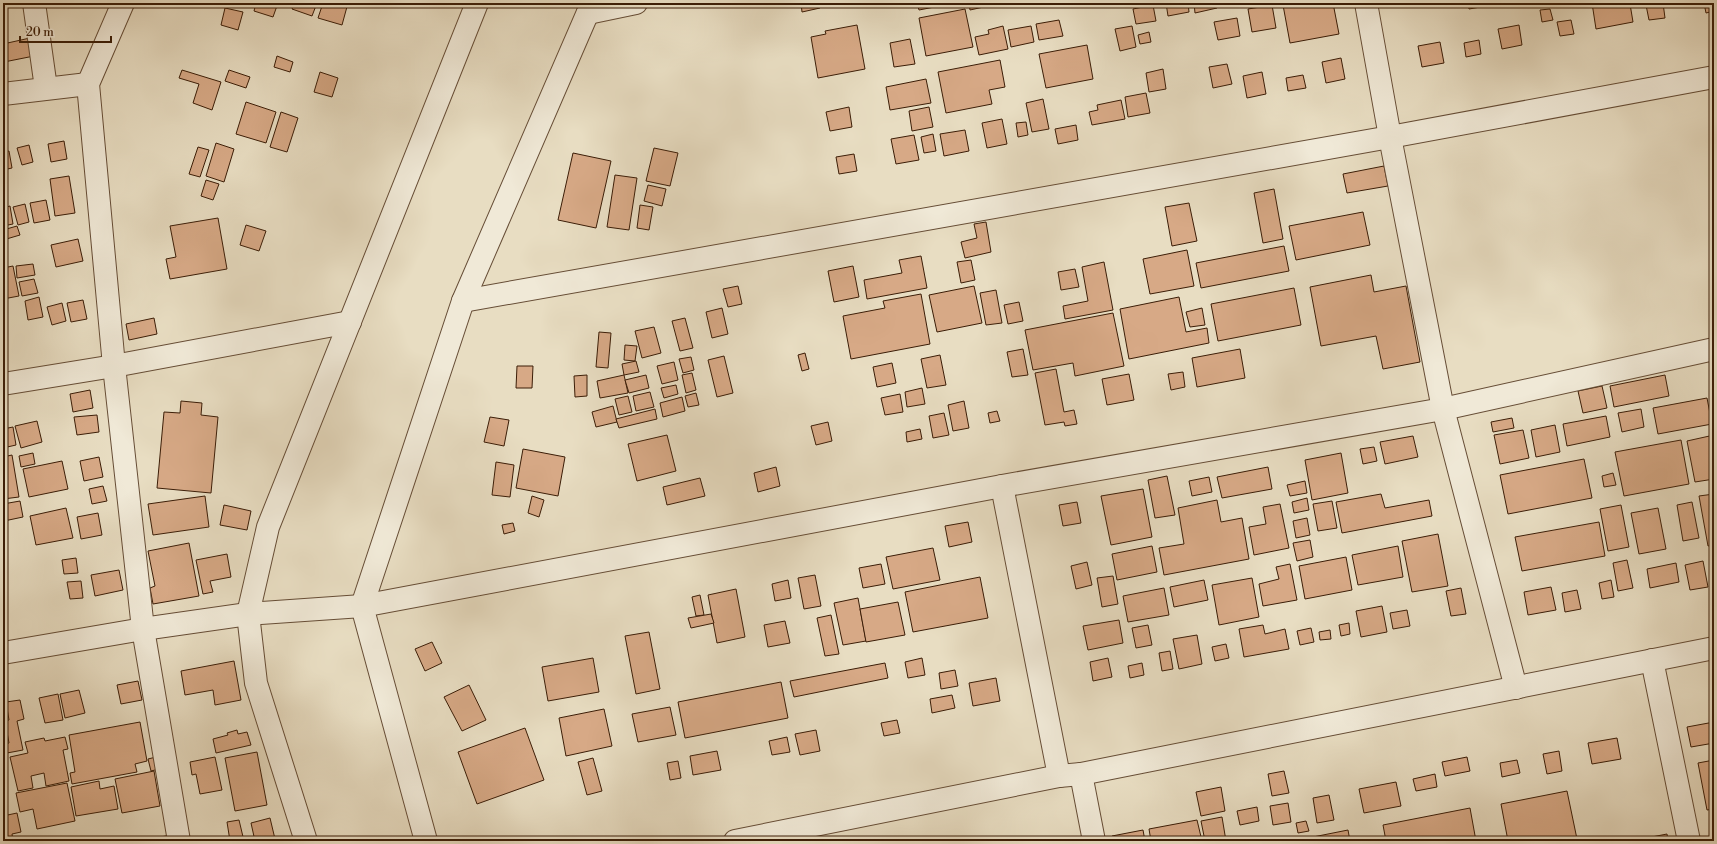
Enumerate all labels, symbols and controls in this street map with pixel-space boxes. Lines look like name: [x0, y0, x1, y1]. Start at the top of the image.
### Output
scale bar: [20, 18, 111, 44]
text: 20 m: [26, 25, 54, 40]

